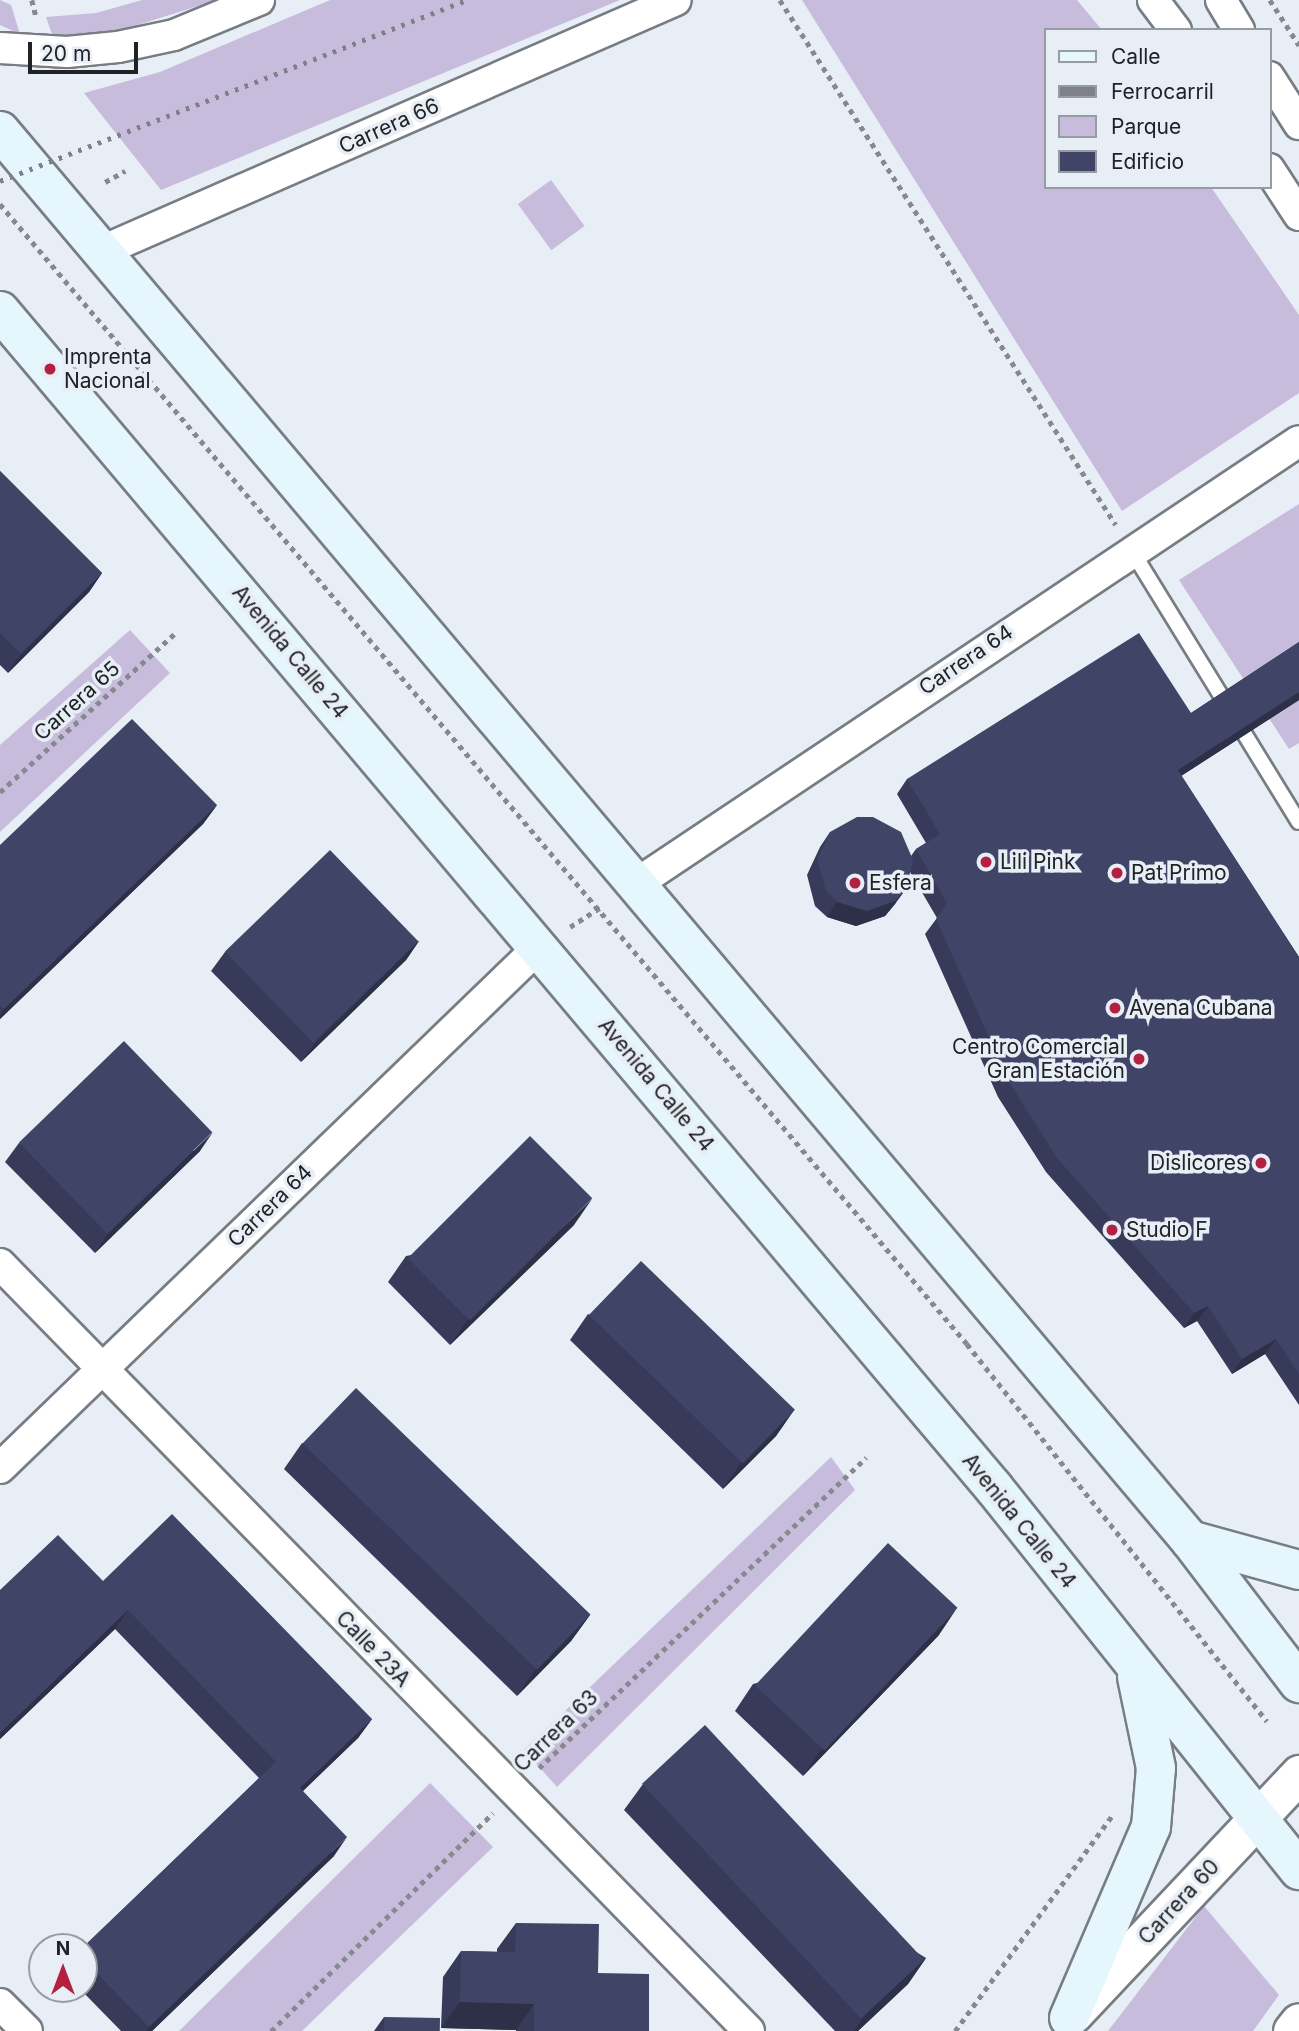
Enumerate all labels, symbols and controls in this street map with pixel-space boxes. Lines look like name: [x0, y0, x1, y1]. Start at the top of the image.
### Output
scale bar: [32, 28, 142, 72]
legend: [1044, 28, 1271, 189]
text: 20 m: [41, 41, 91, 66]
text: Calle: [1111, 44, 1161, 69]
text: Ferrocarril: [1111, 79, 1214, 104]
street label: Carrera 66: [335, 93, 443, 159]
text: Parque: [1111, 114, 1181, 139]
text: Edificio: [1111, 149, 1184, 174]
place label: Imprenta Nacional: [64, 344, 152, 394]
marker: Imprenta Nacional: [42, 361, 58, 377]
street label: Avenida Calle 24: [227, 580, 353, 724]
street label: Carrera 64: [914, 620, 1018, 700]
street label: Carrera 65: [29, 656, 125, 746]
place label: Lili Pink: [1000, 849, 1075, 875]
marker: Lili Pink: [978, 854, 994, 870]
place label: Pat Primo: [1131, 860, 1227, 886]
marker: Pat Primo: [1109, 865, 1125, 881]
place label: Esfera: [869, 870, 932, 896]
marker: Esfera: [847, 875, 863, 891]
place label: Avena Cubana: [1129, 995, 1273, 1021]
marker: Avena Cubana: [1107, 1000, 1123, 1016]
street label: Avenida Calle 24: [593, 1013, 719, 1157]
place label: Centro Comercial Gran Estación: [952, 1034, 1125, 1084]
marker: Centro Comercial Gran Estación: [1131, 1051, 1147, 1067]
place label: Dislicores: [1150, 1150, 1247, 1176]
marker: Dislicores: [1253, 1155, 1269, 1171]
street label: Carrera 64: [223, 1160, 317, 1252]
place label: Studio F: [1126, 1217, 1208, 1243]
marker: Studio F: [1104, 1222, 1120, 1238]
street label: Avenida Calle 24: [957, 1448, 1081, 1594]
street label: Calle 23A: [331, 1606, 415, 1692]
street label: Carrera 63: [509, 1685, 603, 1777]
street label: Carrera 60: [1133, 1854, 1225, 1950]
north arrow: [28, 1933, 98, 2003]
text: N: [56, 1937, 70, 1960]

